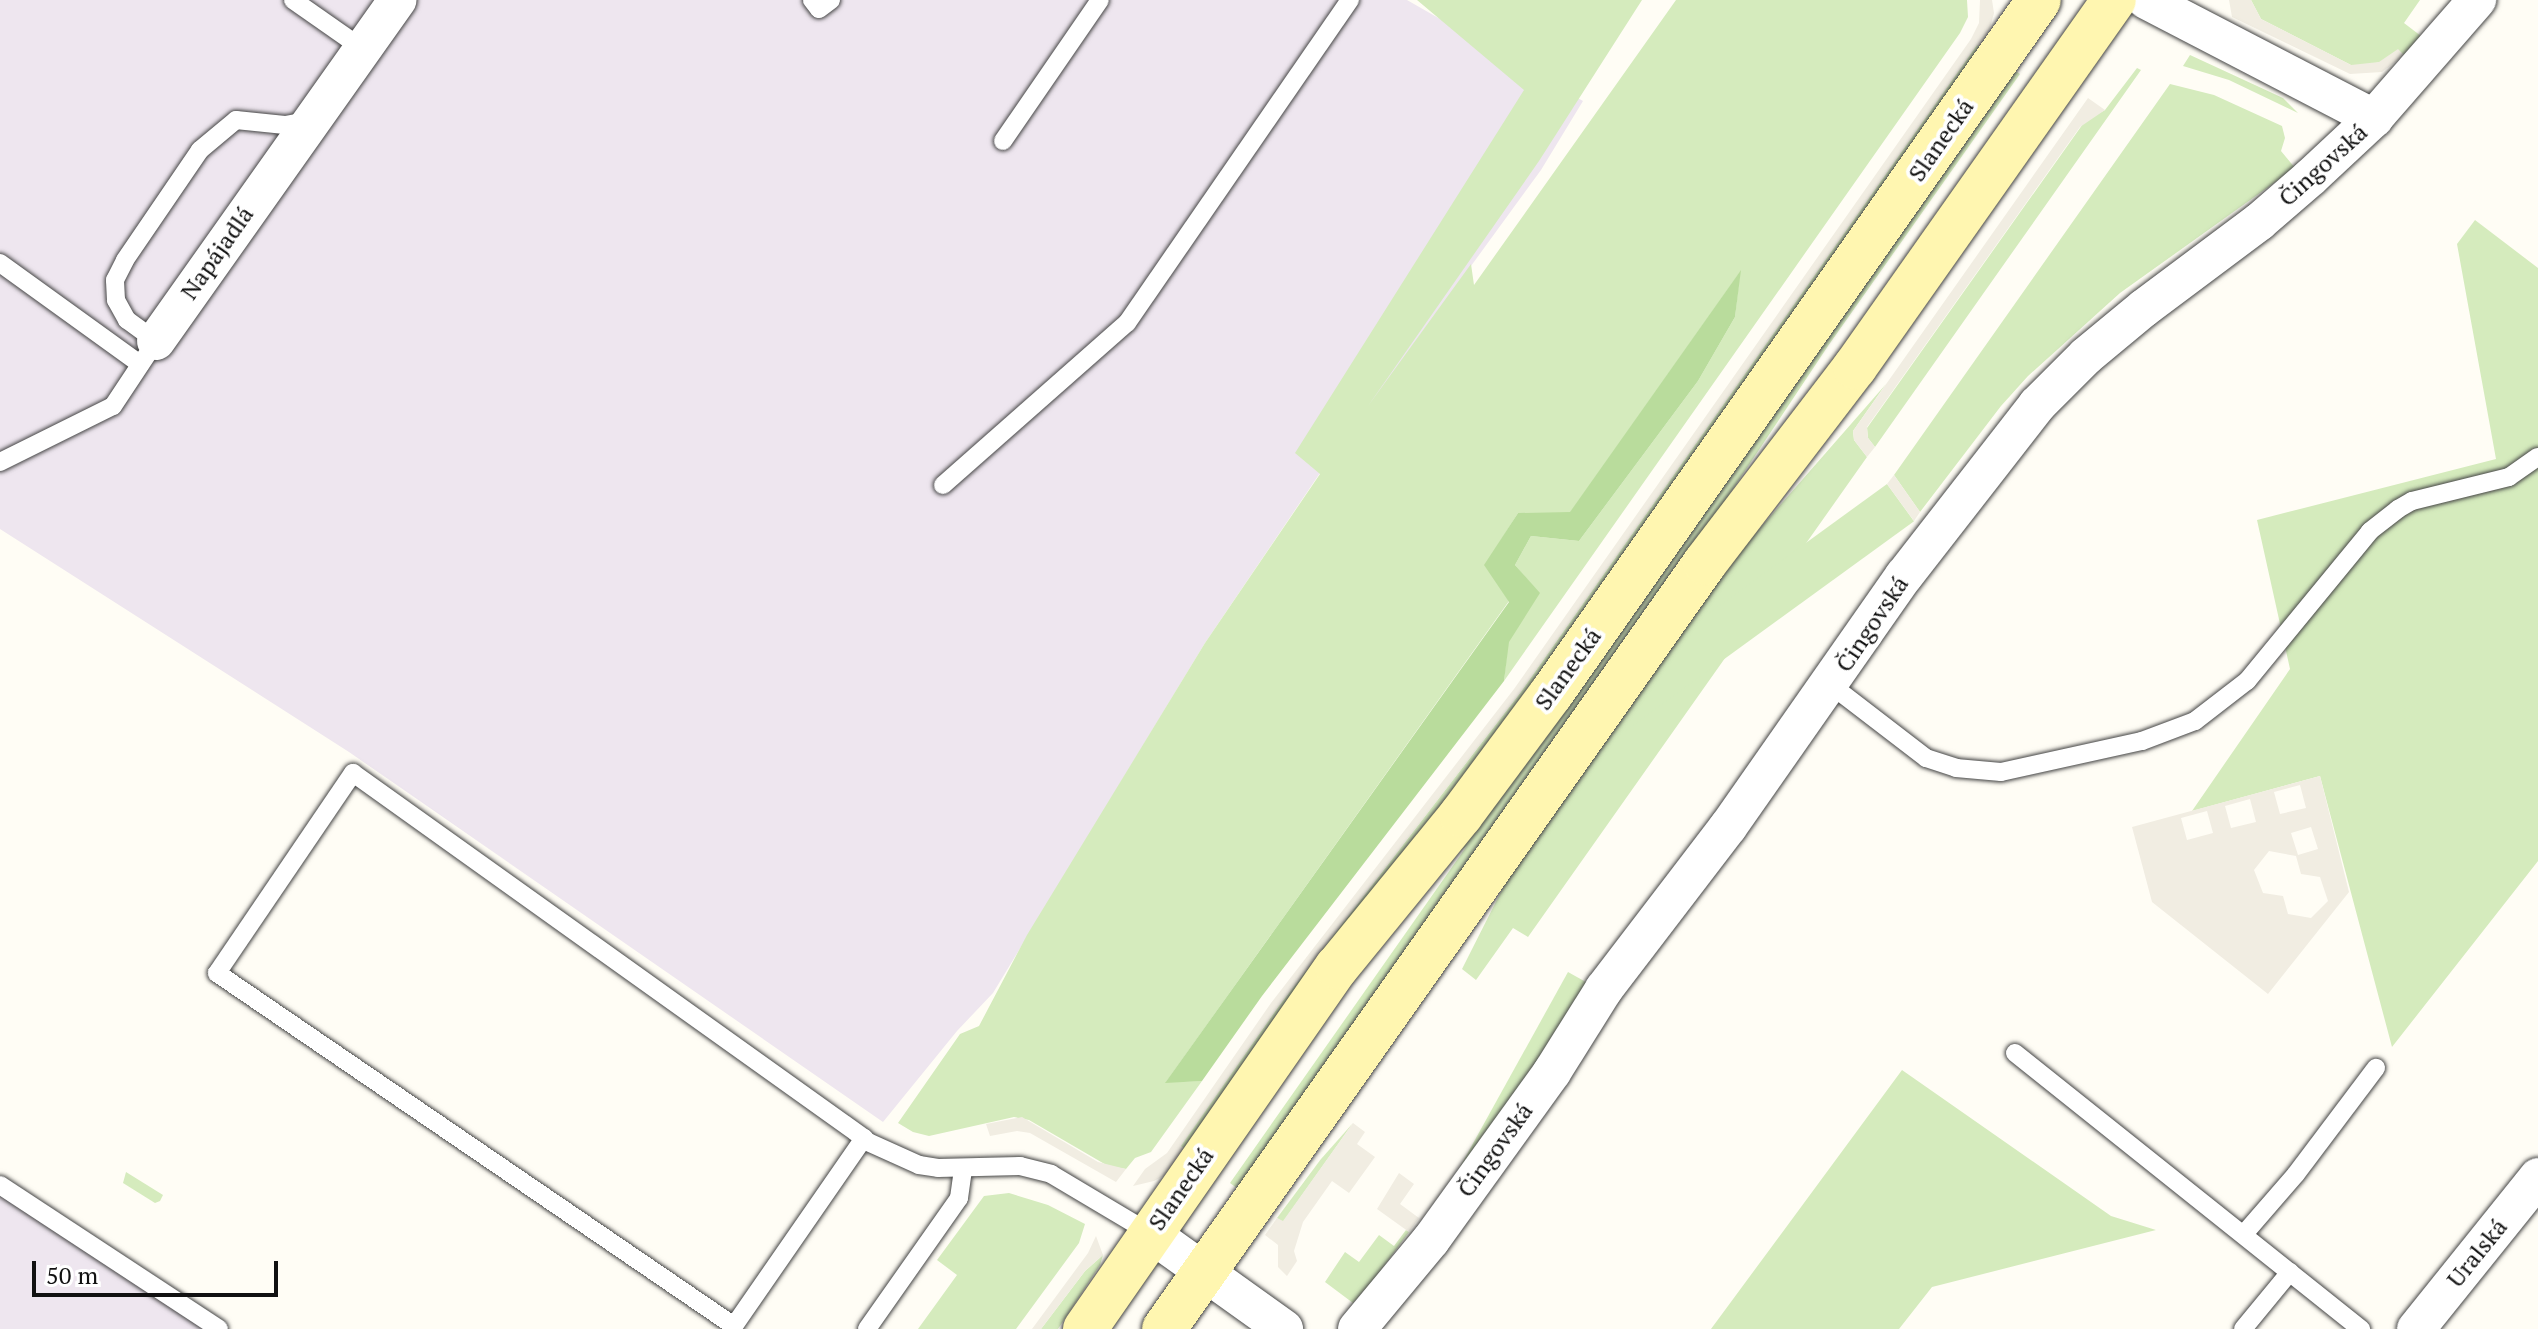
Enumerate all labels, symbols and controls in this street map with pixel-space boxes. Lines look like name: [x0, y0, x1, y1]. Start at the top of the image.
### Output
street label: Slanecká: [1902, 93, 1980, 187]
street label: Čingovská: [2273, 118, 2373, 212]
street label: Napájadlá: [174, 201, 260, 305]
street label: Čingovská: [1829, 571, 1915, 677]
street label: Slanecká: [1529, 622, 1607, 716]
street label: Čingovská: [1451, 1097, 1539, 1203]
street label: Slanecká: [1142, 1142, 1220, 1236]
street label: Uralská: [2441, 1213, 2513, 1293]
scale bar: [36, 1245, 282, 1295]
text: 50 m: [46, 1259, 98, 1291]

